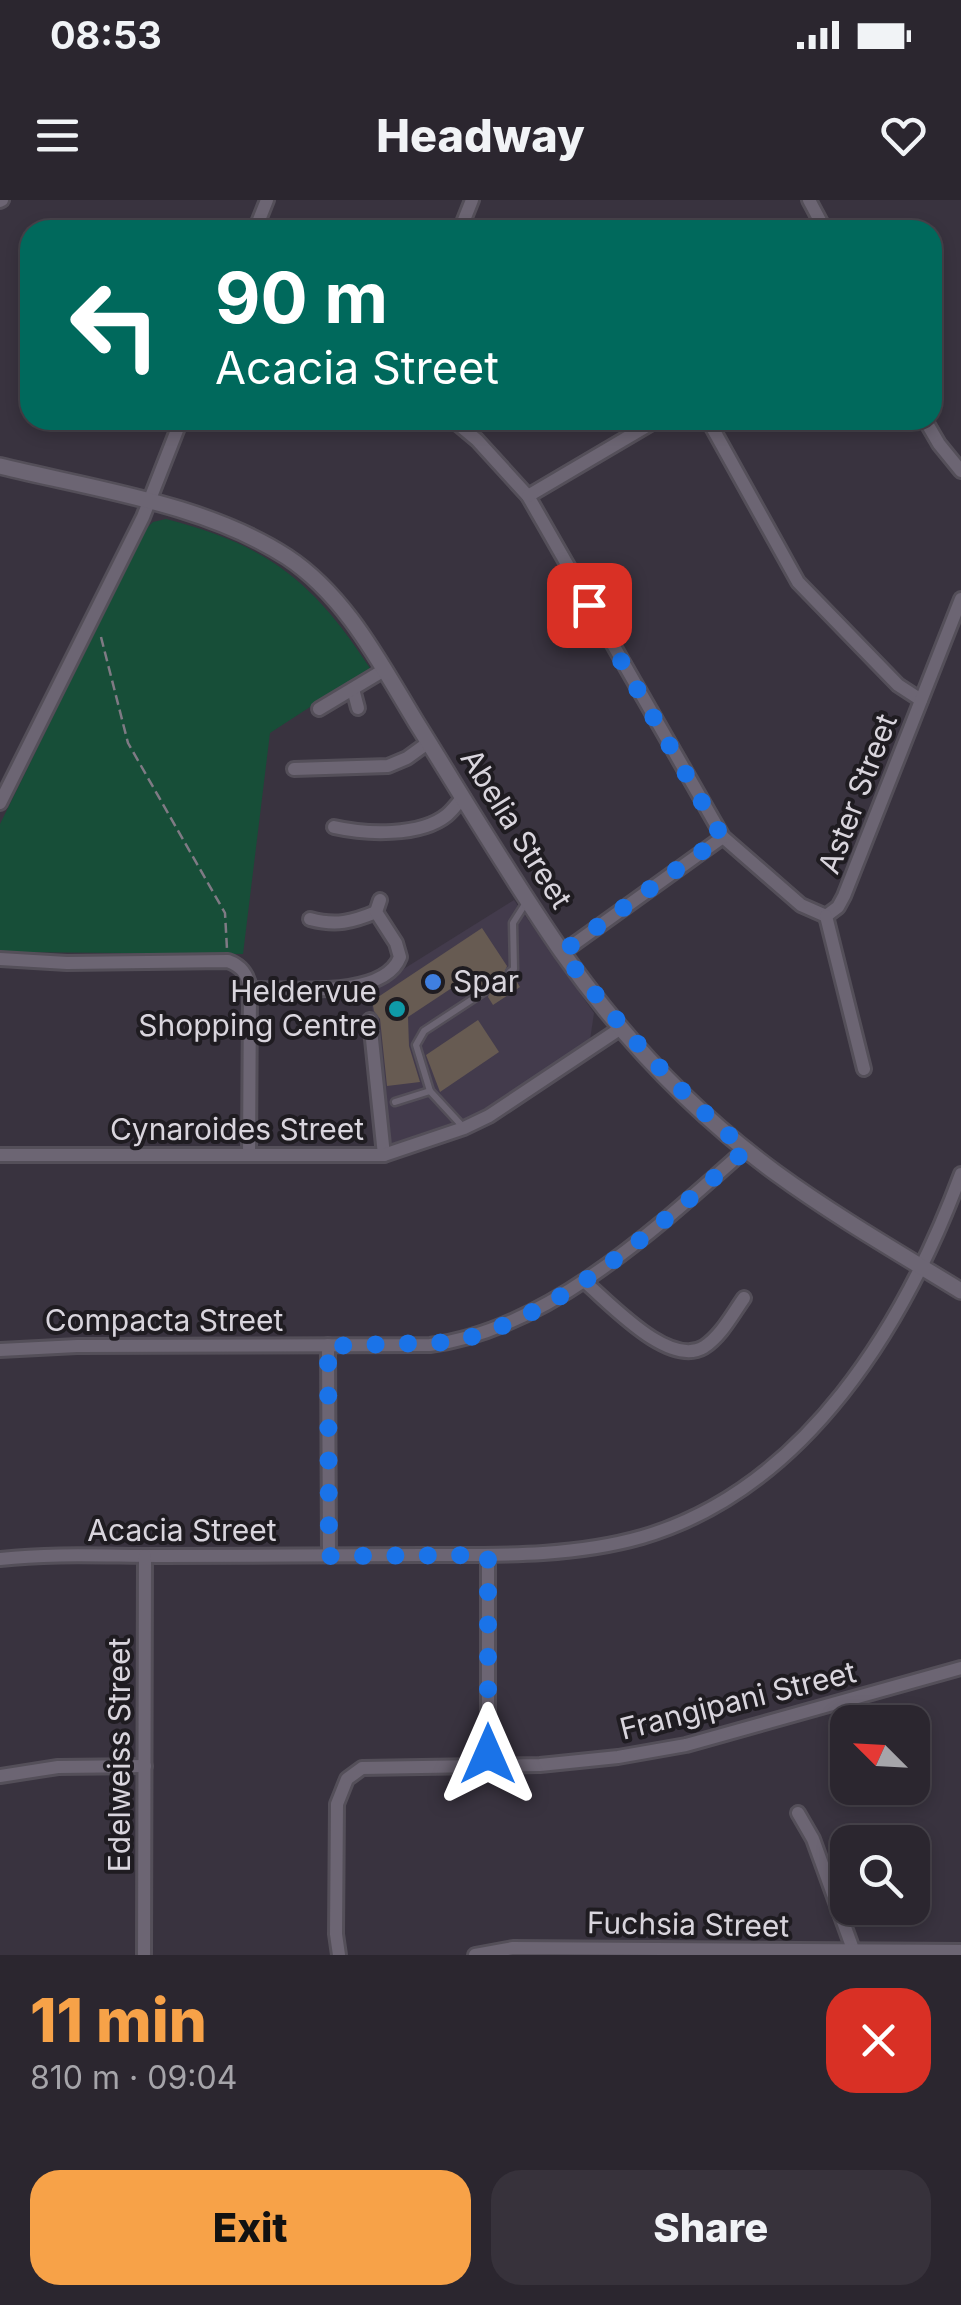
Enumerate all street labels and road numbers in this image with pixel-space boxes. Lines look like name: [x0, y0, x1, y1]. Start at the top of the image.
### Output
street label: Aster Street: [810, 709, 904, 878]
street label: Abelia Street: [454, 742, 580, 915]
street label: Cynaroides Street: [110, 1111, 364, 1147]
street label: Compacta Street: [45, 1302, 284, 1338]
street label: Acacia Street: [87, 1512, 277, 1548]
street label: Edelweiss Street: [101, 1637, 137, 1872]
street label: Frangipani Street: [616, 1653, 860, 1747]
street label: Fuchsia Street: [587, 1904, 790, 1944]

